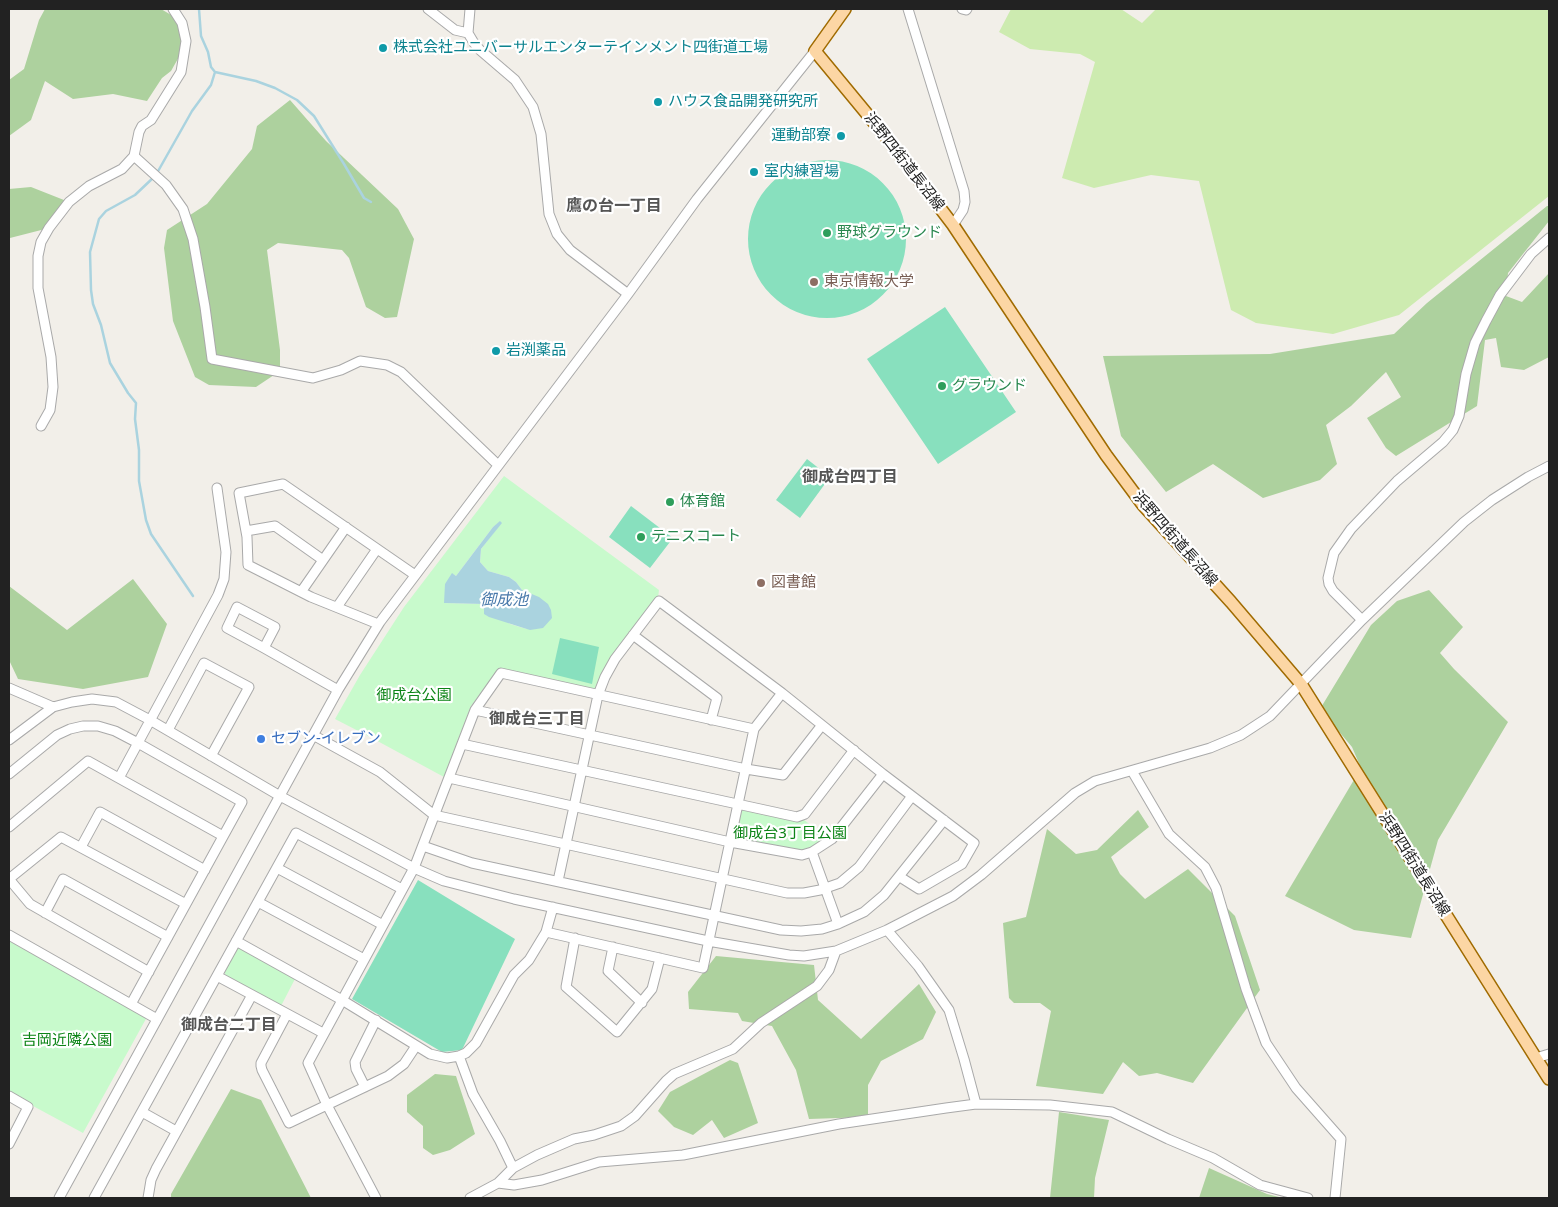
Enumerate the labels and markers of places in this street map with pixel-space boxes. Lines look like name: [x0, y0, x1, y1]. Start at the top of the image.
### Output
place label: 株式会社ユニバーサルエンターテインメント四街道工場: [393, 39, 768, 57]
marker: 株式会社ユニバーサルエンターテインメント四街道工場: [377, 42, 389, 54]
place label: ハウス食品開発研究所: [668, 93, 818, 111]
marker: ハウス食品開発研究所: [652, 96, 664, 108]
place label: 運動部寮: [771, 127, 831, 145]
marker: 運動部寮: [835, 130, 847, 142]
place label: 室内練習場: [764, 163, 839, 181]
marker: 室内練習場: [748, 166, 760, 178]
place label: 野球グラウンド: [837, 224, 942, 242]
marker: 野球グラウンド: [821, 227, 833, 239]
place label: 東京情報大学: [824, 273, 914, 291]
marker: 東京情報大学: [808, 276, 820, 288]
place label: 岩渕薬品: [506, 342, 566, 360]
marker: 岩渕薬品: [490, 345, 502, 357]
place label: グラウンド: [952, 377, 1027, 395]
marker: グラウンド: [936, 380, 948, 392]
place label: 体育館: [680, 493, 725, 511]
marker: 体育館: [664, 496, 676, 508]
place label: テニスコート: [651, 528, 741, 546]
marker: テニスコート: [635, 531, 647, 543]
place label: 図書館: [771, 574, 816, 592]
marker: 図書館: [755, 577, 767, 589]
place label: セブン-イレブン: [271, 730, 381, 748]
marker: セブン-イレブン: [255, 733, 267, 745]

